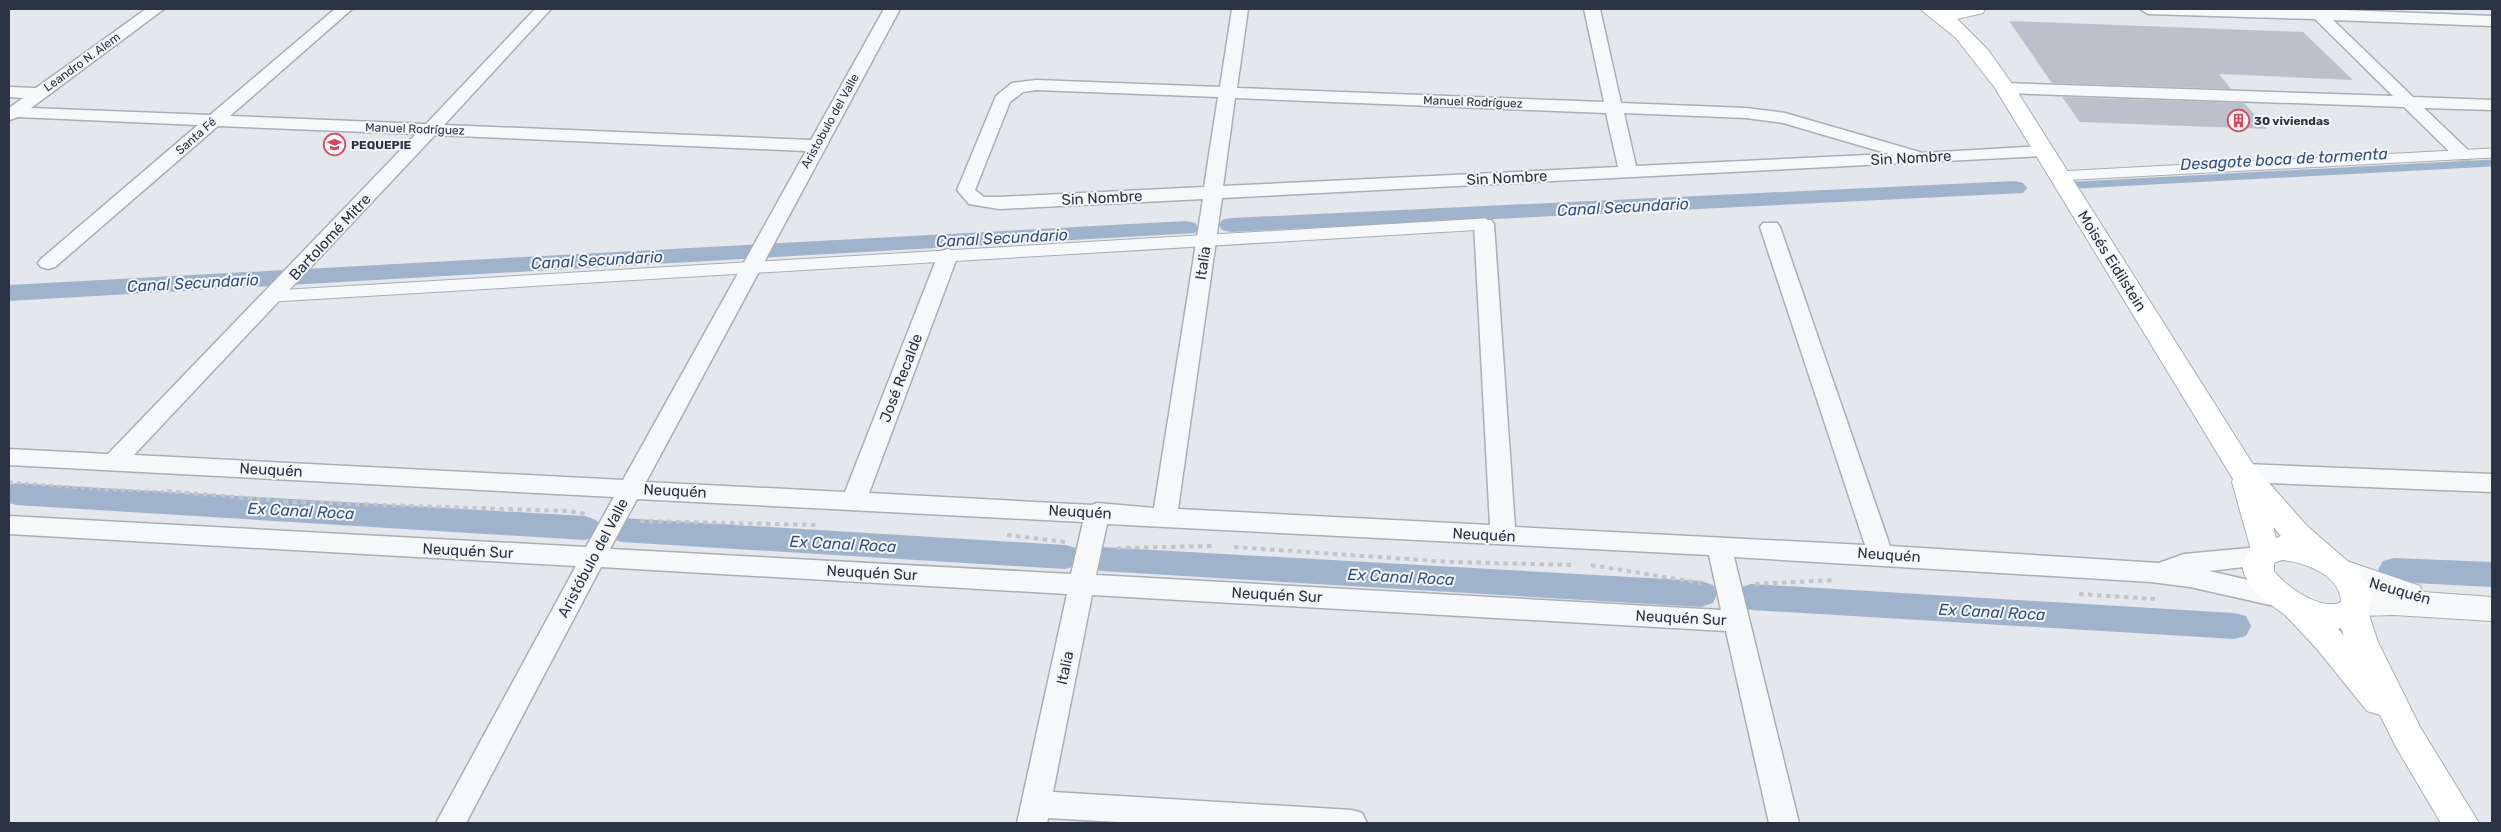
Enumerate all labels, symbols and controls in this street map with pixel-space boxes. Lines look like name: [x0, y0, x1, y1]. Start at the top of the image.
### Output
street label: Leandro N. Alem: [41, 30, 123, 94]
street label: Aristobulo del Valle: [798, 71, 862, 171]
street label: Manuel Rodríguez: [1423, 93, 1523, 111]
building icon: 30 viviendas: [2226, 109, 2250, 133]
street label: Santa Fé: [173, 114, 219, 157]
place label: 30 viviendas: [2254, 114, 2330, 128]
street label: Manuel Rodríguez: [365, 120, 465, 138]
school or university icon: PEQUEPIE: [323, 133, 347, 157]
place label: PEQUEPIE: [351, 138, 412, 152]
water label: Desagote boca de tormenta: [2180, 144, 2388, 174]
street label: Sin Nombre: [1870, 147, 1952, 169]
street label: Sin Nombre: [1466, 167, 1548, 189]
street label: Sin Nombre: [1061, 187, 1143, 209]
street label: Bartolomé Mitre: [285, 190, 375, 284]
water label: Canal Secundario: [1557, 194, 1689, 220]
street label: Moisés Eidilstein: [2074, 207, 2150, 315]
water label: Canal Secundario: [936, 225, 1068, 251]
street label: Italia: [1192, 245, 1214, 281]
water label: Canal Secundario: [531, 247, 663, 273]
water label: Canal Secundario: [127, 270, 259, 296]
street label: José Recalde: [876, 331, 926, 425]
street label: Neuquén: [239, 459, 303, 481]
street label: Neuquén: [643, 480, 707, 502]
street label: Aristóbulo del Valle: [554, 495, 632, 621]
water label: Ex Canal Roca: [247, 499, 355, 523]
street label: Neuquén: [1048, 501, 1112, 523]
street label: Neuquén: [1452, 524, 1516, 546]
water label: Ex Canal Roca: [789, 532, 897, 556]
street label: Neuquén Sur: [422, 540, 514, 562]
street label: Neuquén: [1857, 544, 1921, 566]
street label: Neuquén Sur: [826, 562, 918, 584]
water label: Ex Canal Roca: [1347, 565, 1455, 589]
street label: Neuquén: [2367, 574, 2433, 608]
street label: Neuquén Sur: [1231, 584, 1323, 606]
water label: Ex Canal Roca: [1938, 600, 2046, 624]
street label: Neuquén Sur: [1635, 607, 1727, 629]
street label: Italia: [1053, 650, 1077, 686]

